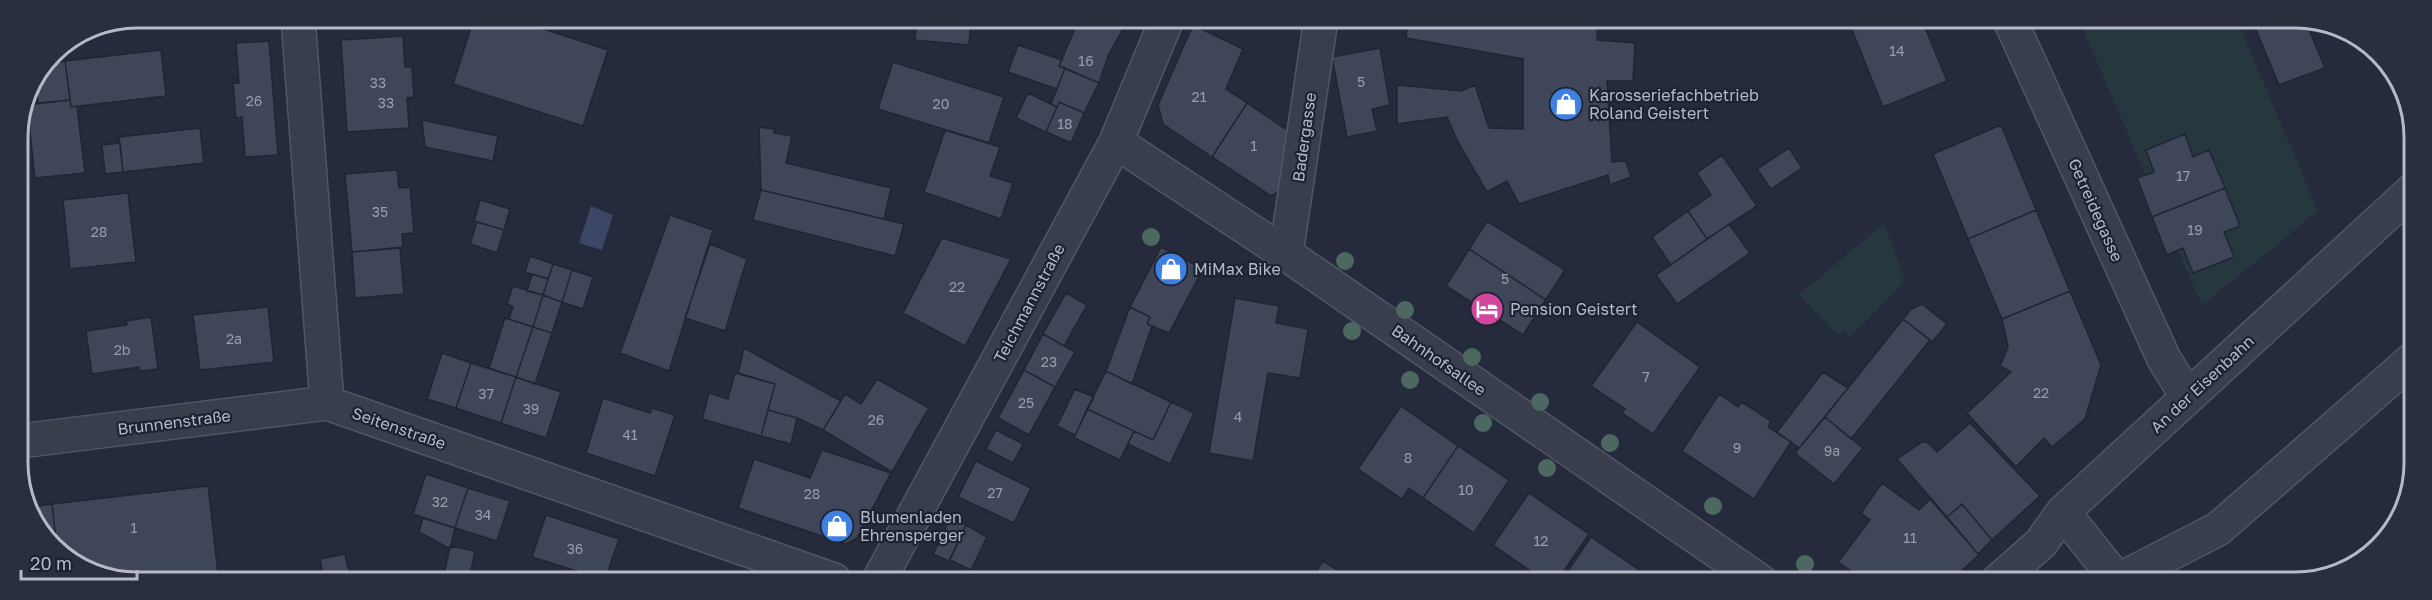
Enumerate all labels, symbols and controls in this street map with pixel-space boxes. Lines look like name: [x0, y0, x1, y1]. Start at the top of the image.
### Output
house number: 14: [1889, 42, 1905, 59]
house number: 16: [1078, 52, 1094, 69]
house number: 5: [1357, 73, 1365, 90]
house number: 33: [370, 74, 386, 91]
place label: Karosseriefachbetrieb Roland Geistert: [1589, 85, 1759, 123]
shop icon: Karosseriefachbetrieb Roland Geistert: [1548, 86, 1584, 122]
house number: 21: [1192, 88, 1207, 105]
street label: Badergasse: [1288, 91, 1320, 183]
house number: 26: [246, 92, 262, 109]
house number: 33: [378, 94, 394, 111]
house number: 20: [933, 95, 949, 112]
house number: 18: [1057, 115, 1073, 132]
house number: 1: [1251, 137, 1258, 154]
street label: Getreidegasse: [2064, 155, 2128, 265]
house number: 17: [2176, 167, 2190, 184]
house number: 35: [372, 203, 388, 220]
house number: 19: [2187, 221, 2203, 238]
house number: 28: [91, 223, 107, 240]
street label: Teichmannstraße: [989, 240, 1069, 366]
shop icon: MiMax Bike: [1153, 251, 1189, 287]
place label: MiMax Bike: [1194, 259, 1281, 279]
house number: 5: [1501, 270, 1509, 287]
house number: 22: [949, 278, 965, 295]
hotel icon: Pension Geistert: [1469, 291, 1505, 327]
place label: Pension Geistert: [1510, 299, 1638, 319]
street label: Bahnhofsallee: [1388, 320, 1490, 400]
house number: 2a: [226, 330, 242, 347]
street label: An der Eisenbahn: [2146, 331, 2258, 437]
house number: 2b: [114, 341, 130, 358]
house number: 23: [1041, 353, 1057, 370]
house number: 7: [1642, 368, 1650, 385]
house number: 22: [2033, 384, 2049, 401]
house number: 37: [478, 385, 494, 402]
house number: 25: [1018, 394, 1034, 411]
house number: 39: [523, 400, 539, 417]
street label: Seitenstraße: [349, 403, 449, 453]
street label: Brunnenstraße: [116, 405, 232, 439]
house number: 4: [1234, 408, 1242, 425]
house number: 26: [868, 411, 884, 428]
house number: 41: [622, 426, 638, 443]
house number: 9: [1733, 439, 1741, 456]
house number: 9a: [1824, 442, 1840, 459]
house number: 8: [1404, 449, 1412, 466]
house number: 10: [1458, 481, 1474, 498]
house number: 27: [987, 484, 1003, 501]
house number: 28: [804, 485, 820, 502]
house number: 32: [432, 493, 448, 510]
house number: 34: [475, 506, 491, 523]
place label: Blumenladen Ehrensperger: [860, 507, 964, 545]
shop icon: Blumenladen Ehrensperger: [819, 508, 855, 544]
house number: 1: [131, 519, 138, 536]
house number: 11: [1903, 529, 1917, 546]
house number: 12: [1534, 532, 1548, 549]
house number: 36: [567, 540, 583, 557]
scale bar: [21, 543, 136, 581]
text: 20 m: [30, 552, 72, 574]

